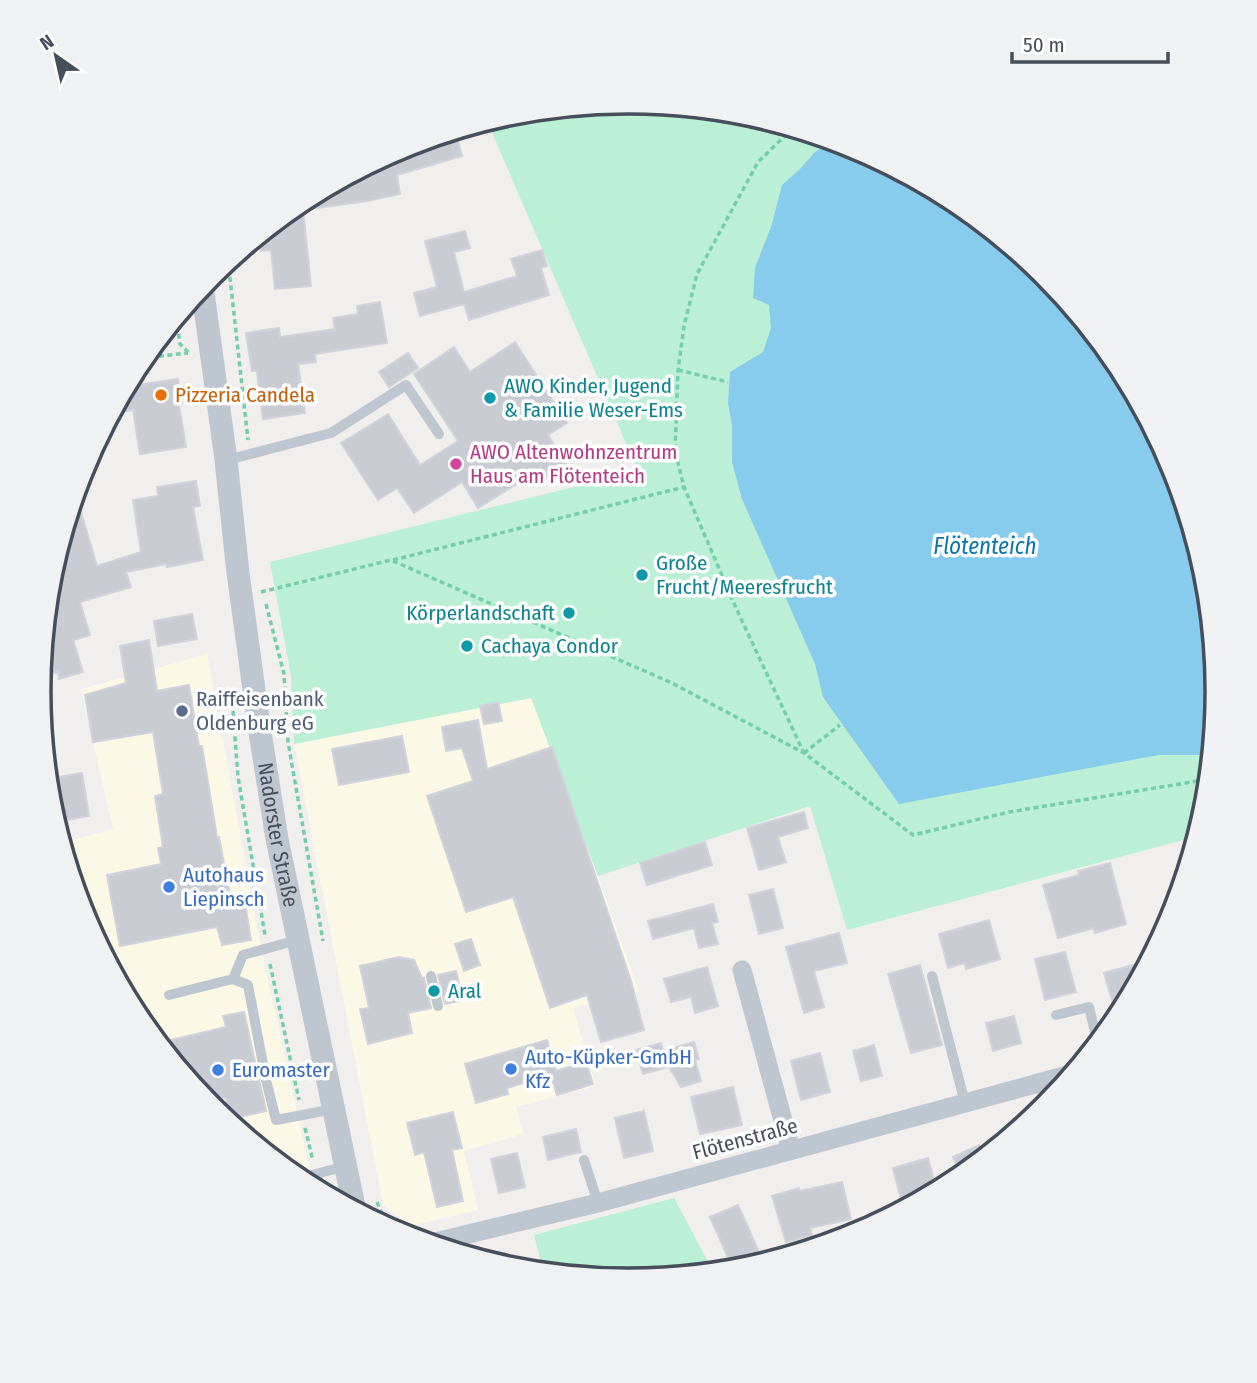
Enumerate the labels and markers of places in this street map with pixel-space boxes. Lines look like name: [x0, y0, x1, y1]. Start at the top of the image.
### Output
place label: AWO Kinder, Jugend & Familie Weser-Ems: [504, 373, 683, 423]
place label: Pizzeria Candela: [175, 382, 315, 408]
marker: Pizzeria Candela: [153, 387, 169, 403]
marker: AWO Kinder, Jugend & Familie Weser-Ems: [482, 390, 498, 406]
place label: AWO Altenwohnzentrum Haus am Flötenteich: [470, 439, 677, 489]
marker: AWO Altenwohnzentrum Haus am Flötenteich: [448, 456, 464, 472]
place label: Große Frucht/Meeresfrucht: [656, 550, 833, 600]
marker: Große Frucht/Meeresfrucht: [634, 567, 650, 583]
place label: Körperlandschaft: [406, 600, 555, 626]
marker: Körperlandschaft: [561, 605, 577, 621]
place label: Cachaya Condor: [481, 633, 619, 659]
marker: Cachaya Condor: [459, 638, 475, 654]
place label: Raiffeisenbank Oldenburg eG: [196, 686, 324, 736]
marker: Raiffeisenbank Oldenburg eG: [174, 703, 190, 719]
place label: Autohaus Liepinsch: [183, 862, 265, 912]
marker: Autohaus Liepinsch: [161, 879, 177, 895]
place label: Aral: [448, 978, 482, 1004]
marker: Aral: [426, 983, 442, 999]
place label: Auto-Küpker-GmbH Kfz: [525, 1044, 692, 1094]
place label: Euromaster: [232, 1057, 330, 1083]
marker: Auto-Küpker-GmbH Kfz: [503, 1061, 519, 1077]
marker: Euromaster: [210, 1062, 226, 1078]

